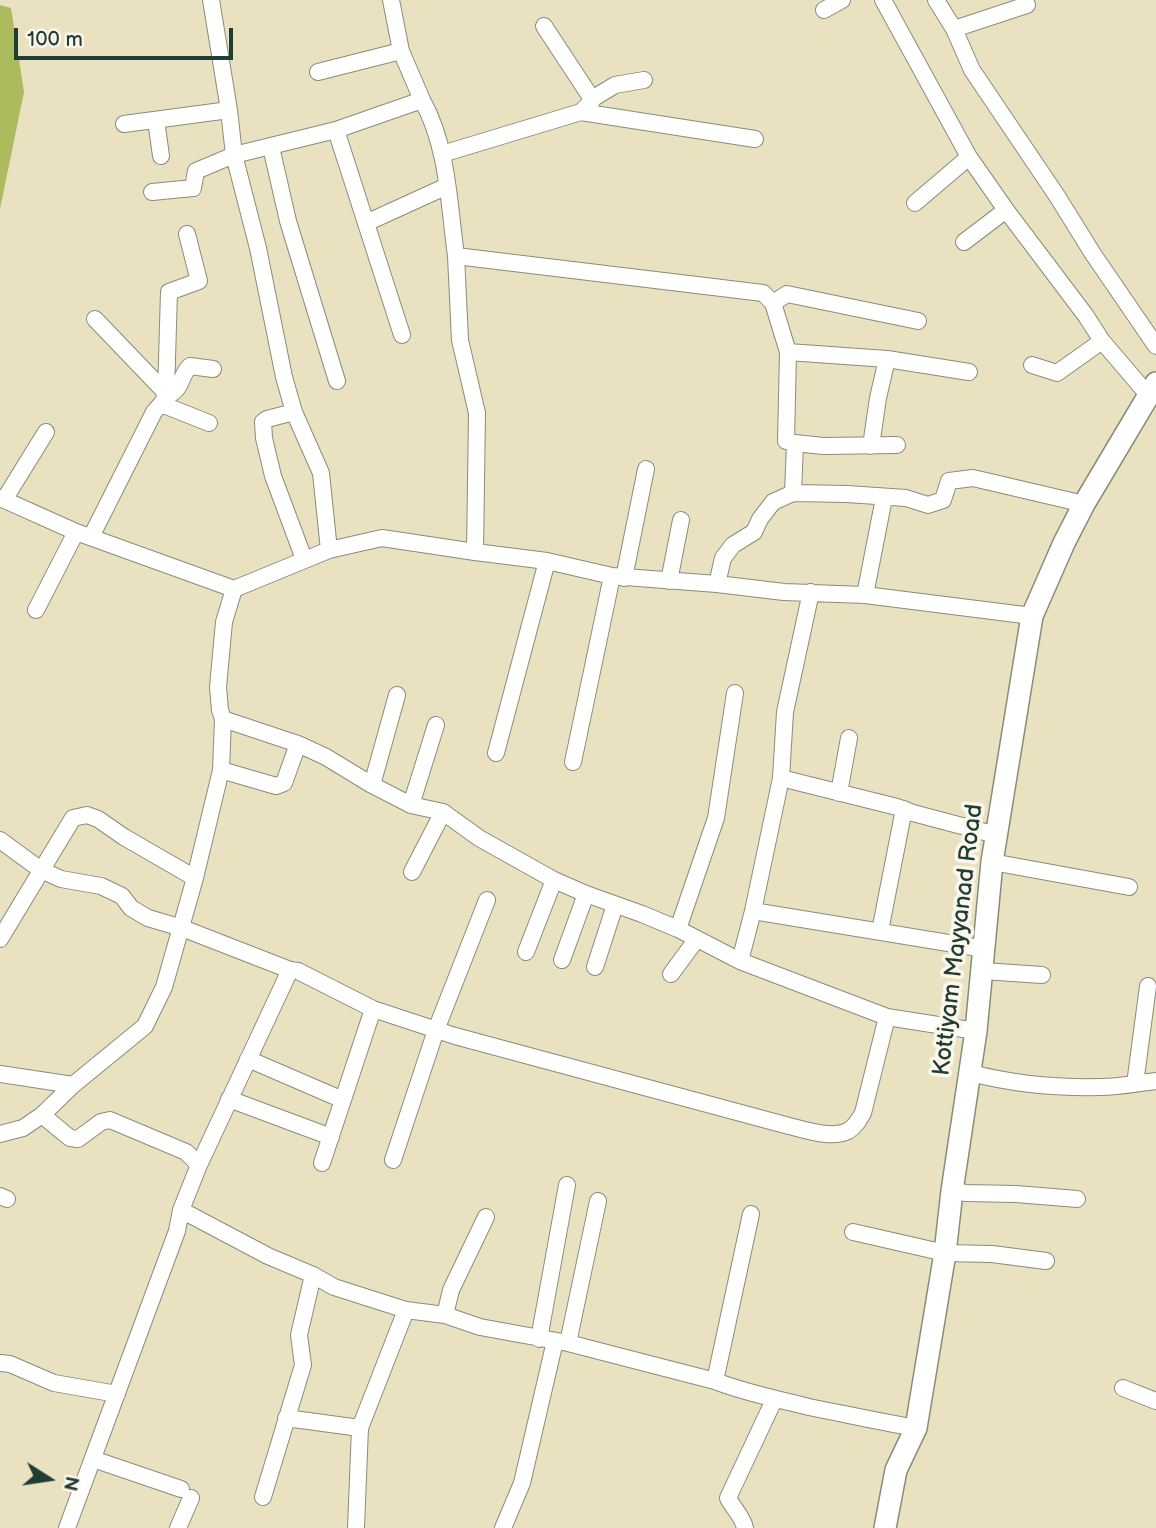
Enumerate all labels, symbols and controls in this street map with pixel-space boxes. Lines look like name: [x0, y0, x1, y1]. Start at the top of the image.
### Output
scale bar: [18, 14, 236, 58]
text: 100 m: [27, 27, 83, 52]
street label: Kottiyam Mayyanad Road: [928, 803, 990, 1077]
north arrow: [14, 1444, 84, 1514]
text: N: [57, 1474, 83, 1493]

